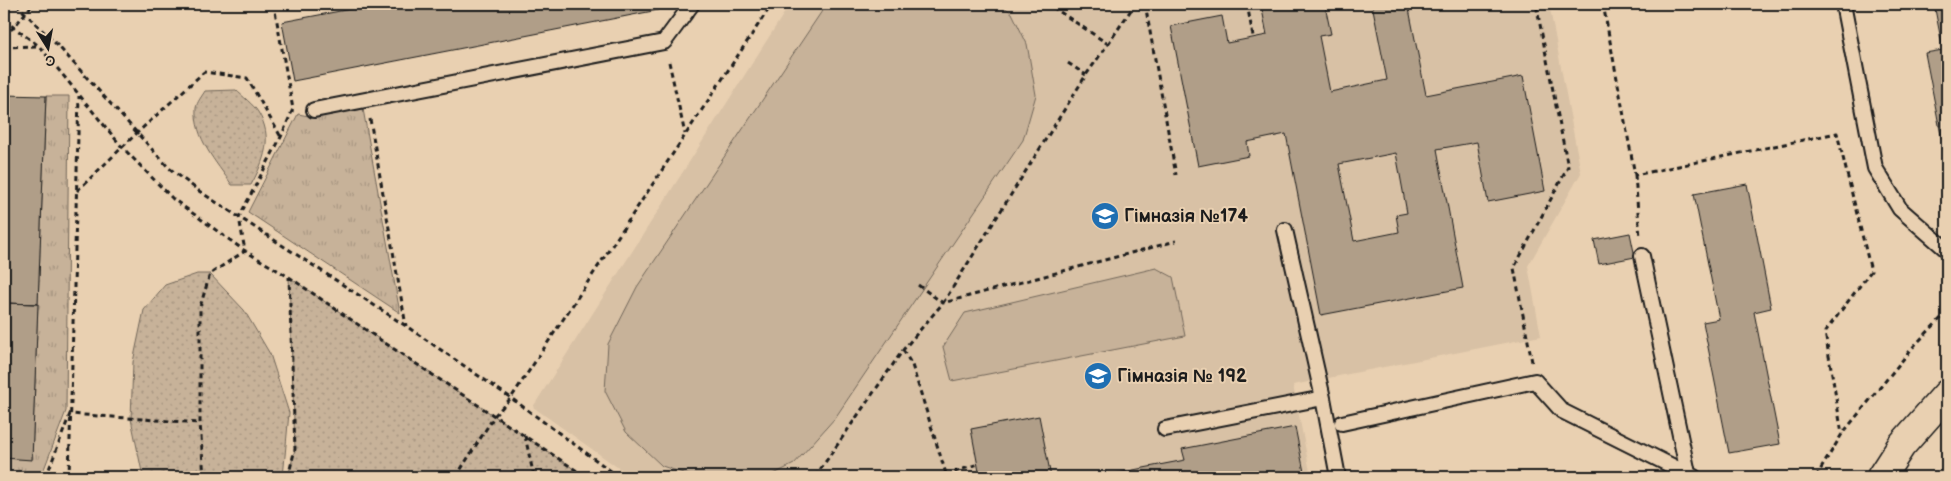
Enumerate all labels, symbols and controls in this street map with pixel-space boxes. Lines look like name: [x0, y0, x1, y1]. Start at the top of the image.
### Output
north arrow: [22, 22, 72, 72]
text: С: [44, 51, 57, 70]
school or university icon: Гімназія №174: [1090, 201, 1120, 231]
place label: Гімназія №174: [1124, 206, 1248, 227]
school or university icon: Гімназія № 192: [1083, 361, 1113, 391]
place label: Гімназія № 192: [1117, 366, 1247, 387]

